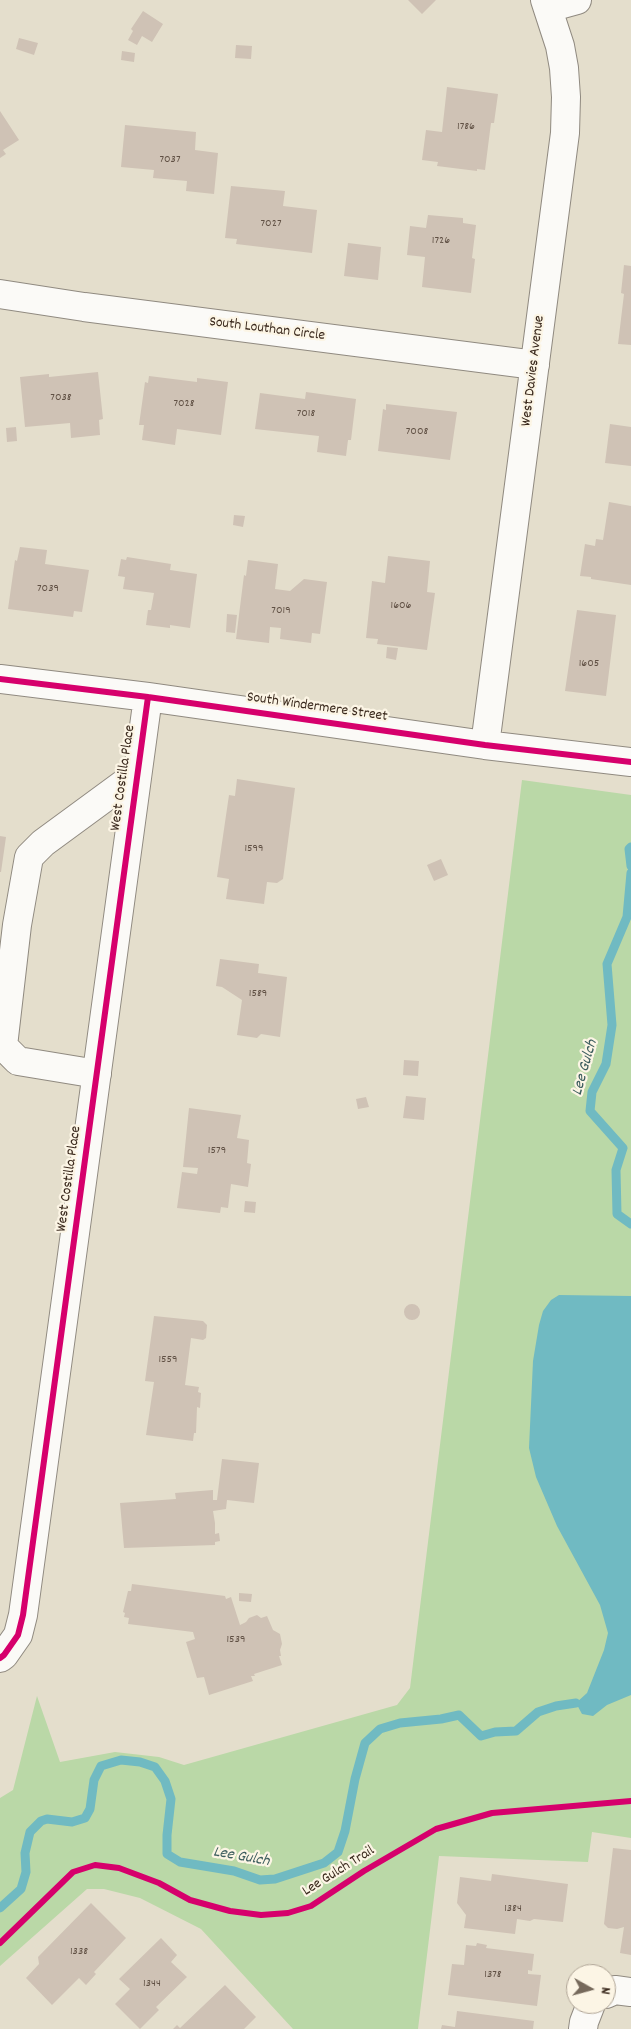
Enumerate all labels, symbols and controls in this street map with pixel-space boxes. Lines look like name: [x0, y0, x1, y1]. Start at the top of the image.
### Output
house number: 1786: [457, 120, 475, 134]
house number: 7037: [159, 153, 181, 167]
house number: 7027: [261, 217, 281, 231]
house number: 1726: [432, 234, 450, 248]
street label: South Louthan Circle: [208, 314, 326, 346]
street label: West Davies Avenue: [518, 314, 550, 428]
house number: 7038: [50, 391, 72, 405]
house number: 7028: [173, 397, 195, 411]
house number: 7018: [297, 407, 315, 421]
house number: 7008: [406, 425, 428, 439]
house number: 7039: [37, 582, 59, 596]
house number: 1606: [391, 599, 411, 613]
house number: 7019: [271, 604, 291, 618]
house number: 1605: [579, 657, 599, 671]
street label: South Windermere Street: [245, 689, 389, 727]
street label: West Costilla Place: [108, 724, 140, 832]
house number: 1599: [244, 842, 264, 856]
house number: 1589: [249, 987, 267, 1001]
water label: Lee Gulch: [569, 1038, 603, 1098]
street label: West Costilla Place: [54, 1125, 86, 1233]
house number: 1579: [208, 1144, 226, 1158]
house number: 1559: [158, 1353, 178, 1367]
house number: 1539: [226, 1633, 246, 1647]
street label: Lee Gulch Trail: [300, 1843, 378, 1901]
water label: Lee Gulch: [211, 1844, 271, 1872]
house number: 1384: [504, 1902, 522, 1916]
house number: 1338: [70, 1945, 88, 1959]
north arrow: [566, 1964, 616, 2014]
house number: 1378: [484, 1968, 502, 1982]
house number: 1344: [143, 1977, 161, 1991]
text: N: [595, 1986, 615, 1995]

